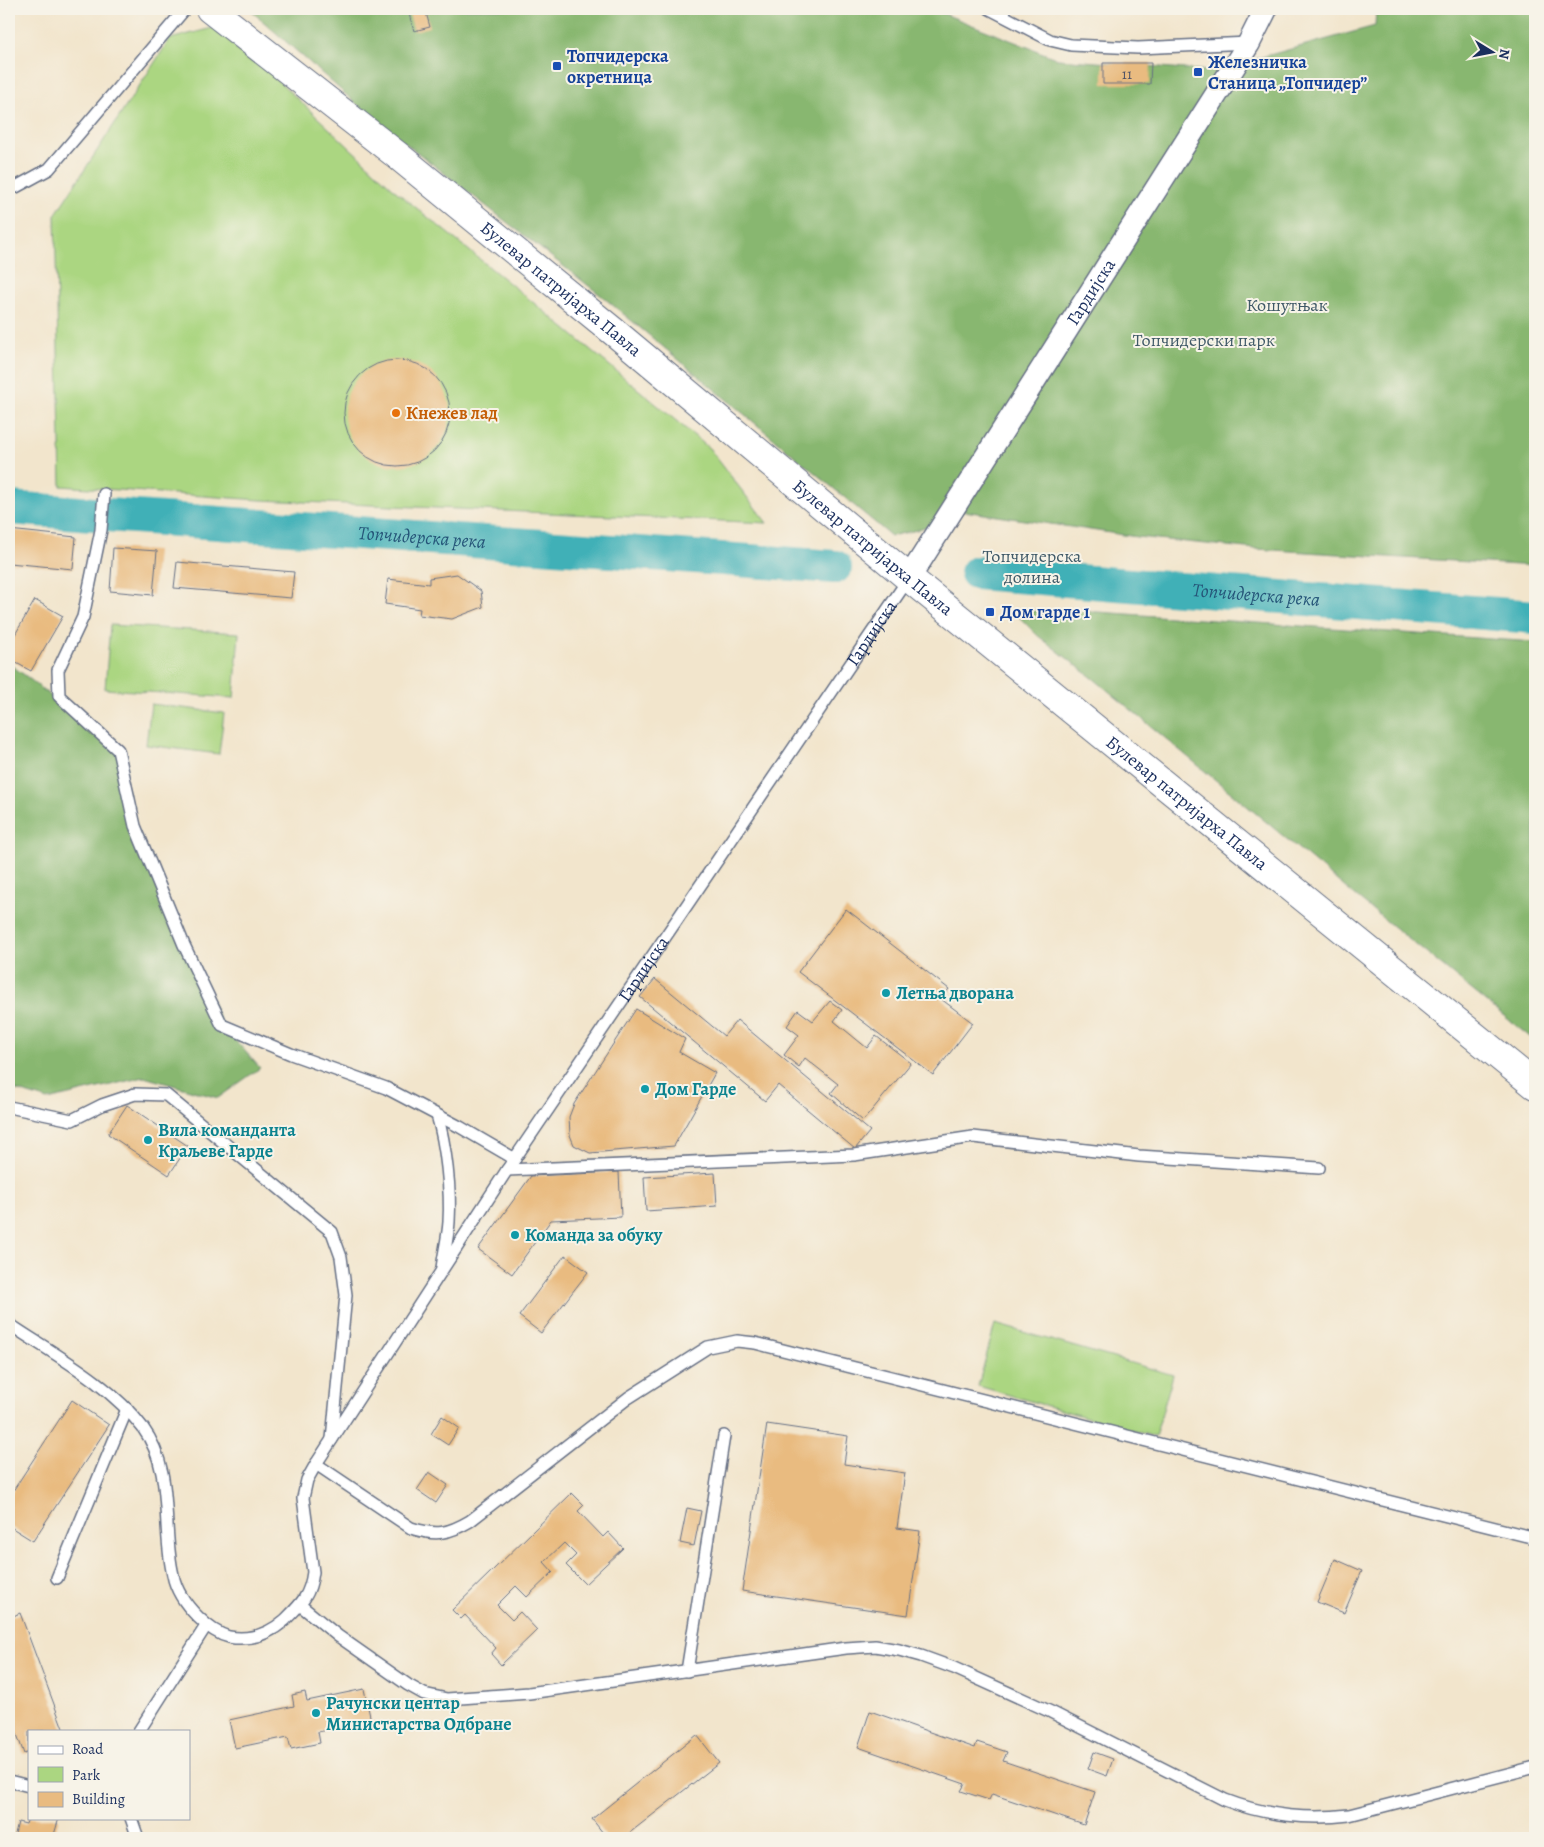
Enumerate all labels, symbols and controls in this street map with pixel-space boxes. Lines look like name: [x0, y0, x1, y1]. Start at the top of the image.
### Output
north arrow: [1466, 28, 1516, 78]
place label: Топчидерска окретница: [567, 44, 669, 89]
text: N: [1494, 47, 1515, 61]
place label: Железничка Станица „Топчидер”: [1208, 50, 1367, 95]
marker: Топчидерска окретница: [551, 60, 563, 72]
house number: 11: [1122, 64, 1132, 84]
marker: Железничка Станица „Топчидер”: [1192, 66, 1204, 78]
street label: Булевар патријарха Павла: [475, 216, 647, 362]
street label: Гардијска: [1061, 253, 1121, 330]
park label: Кошутњак: [1246, 293, 1328, 317]
park label: Топчидерски парк: [1133, 328, 1275, 352]
place label: Кнежев лад: [406, 401, 498, 425]
marker: Кнежев лад: [390, 407, 402, 419]
street label: Булевар патријарха Павла: [788, 474, 959, 621]
water label: Топчидерска река: [357, 520, 487, 555]
park label: Топчидерска долина: [983, 544, 1082, 589]
water label: Топчидерска река: [1191, 577, 1321, 613]
street label: Гардијска: [841, 595, 903, 671]
place label: Дом гарде 1: [1000, 600, 1090, 624]
marker: Дом гарде 1: [984, 606, 996, 618]
street label: Булевар патријарха Павла: [1101, 730, 1273, 876]
street label: Гардијска: [613, 931, 675, 1007]
place label: Летња дворана: [896, 981, 1014, 1005]
marker: Летња дворана: [880, 987, 892, 999]
place label: Дом Гарде: [655, 1077, 736, 1101]
marker: Дом Гарде: [639, 1083, 651, 1095]
place label: Вила команданта Краљеве Гарде: [158, 1118, 296, 1163]
marker: Вила команданта Краљеве Гарде: [142, 1134, 154, 1146]
place label: Команда за обуку: [525, 1223, 663, 1247]
marker: Команда за обуку: [509, 1229, 521, 1241]
place label: Рачунски центар Министарства Одбране: [326, 1691, 512, 1736]
marker: Рачунски центар Министарства Одбране: [310, 1707, 322, 1719]
legend: [28, 1730, 190, 1820]
text: Road: [72, 1739, 104, 1759]
text: Park: [72, 1765, 101, 1785]
text: Building: [72, 1789, 125, 1809]

